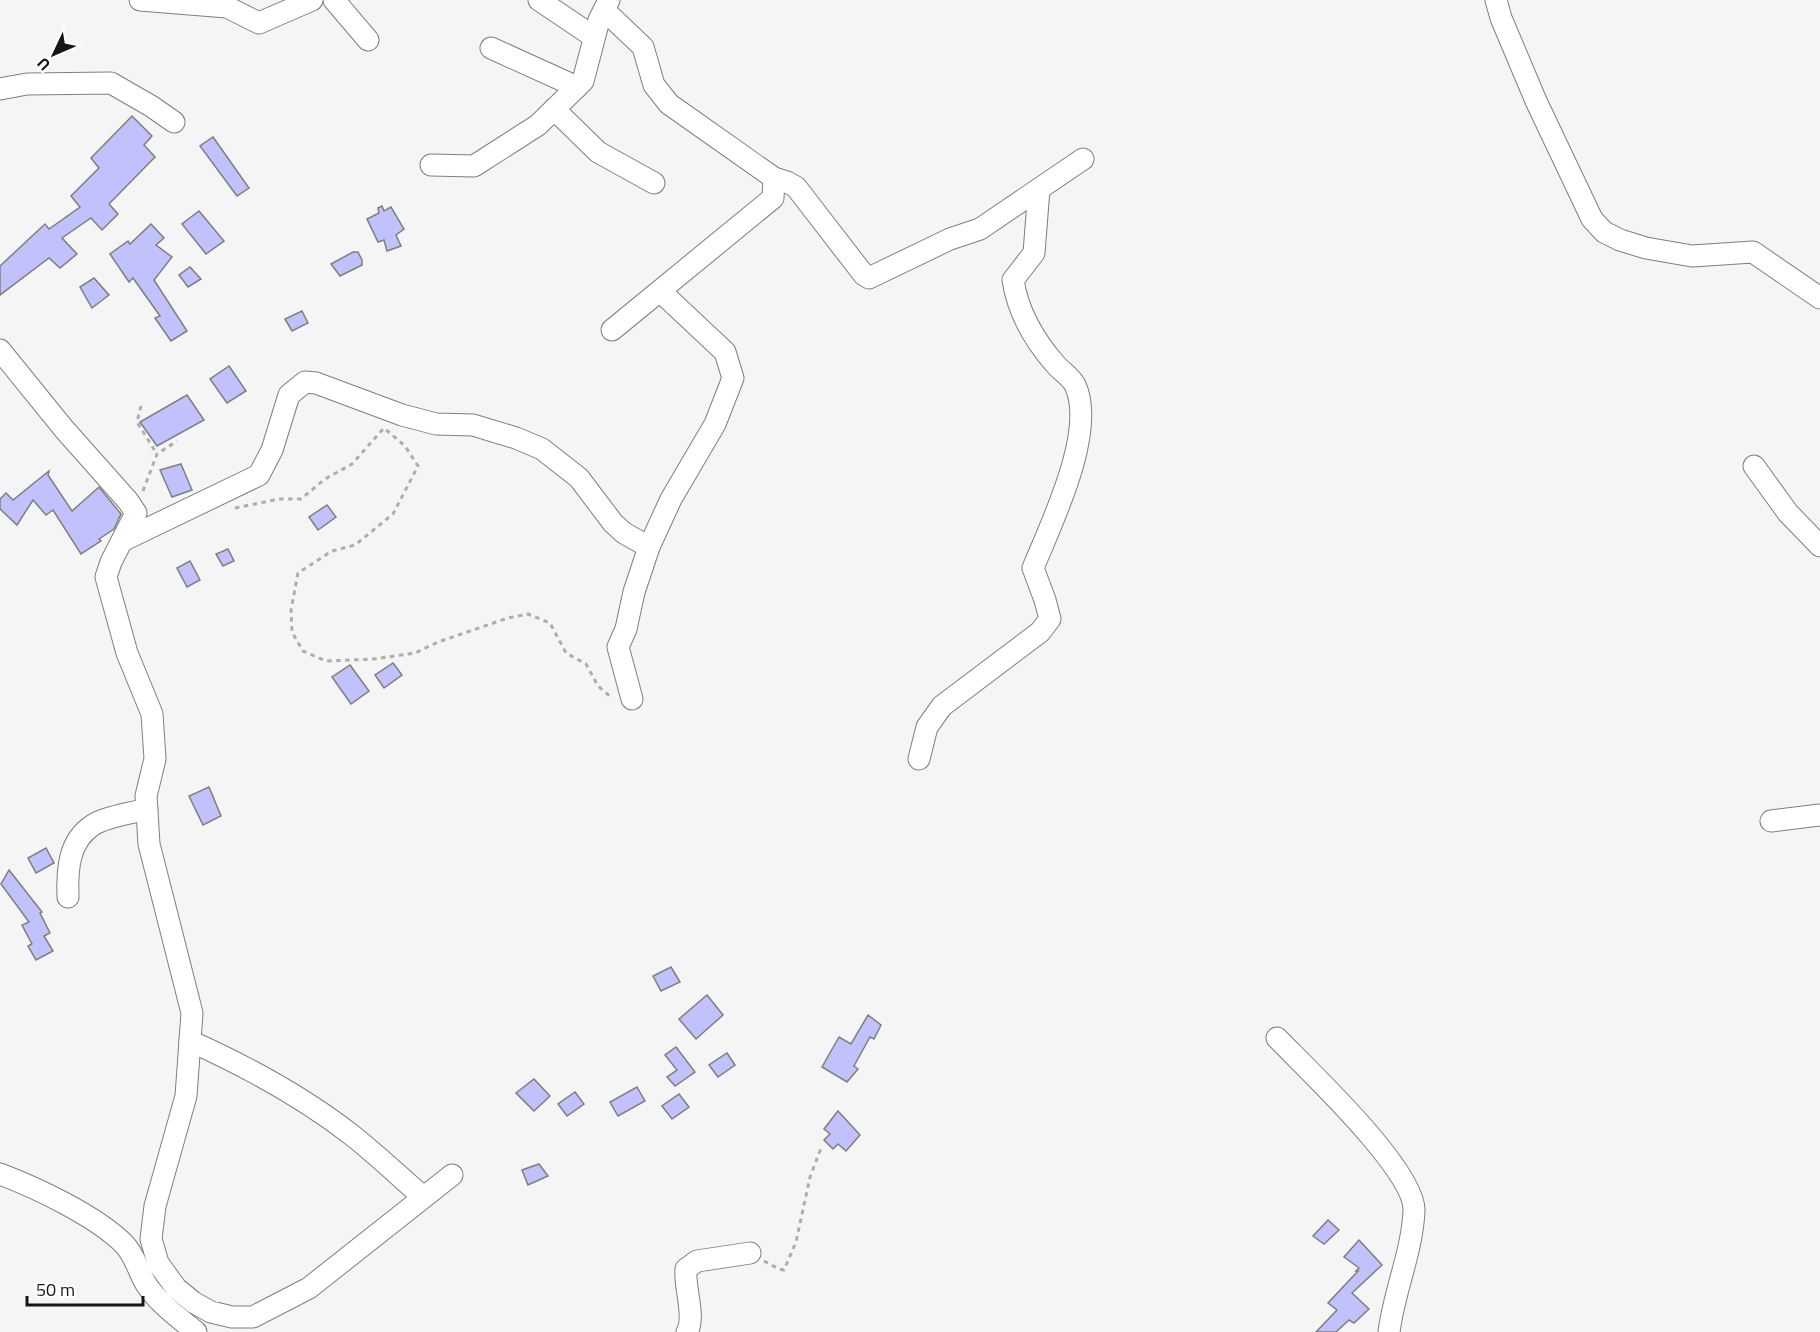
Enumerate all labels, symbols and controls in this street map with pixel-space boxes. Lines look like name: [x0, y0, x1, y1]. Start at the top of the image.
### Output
north arrow: [24, 24, 84, 84]
text: U: [31, 52, 55, 77]
scale bar: [27, 1269, 142, 1307]
text: 50 m: [36, 1276, 75, 1303]

